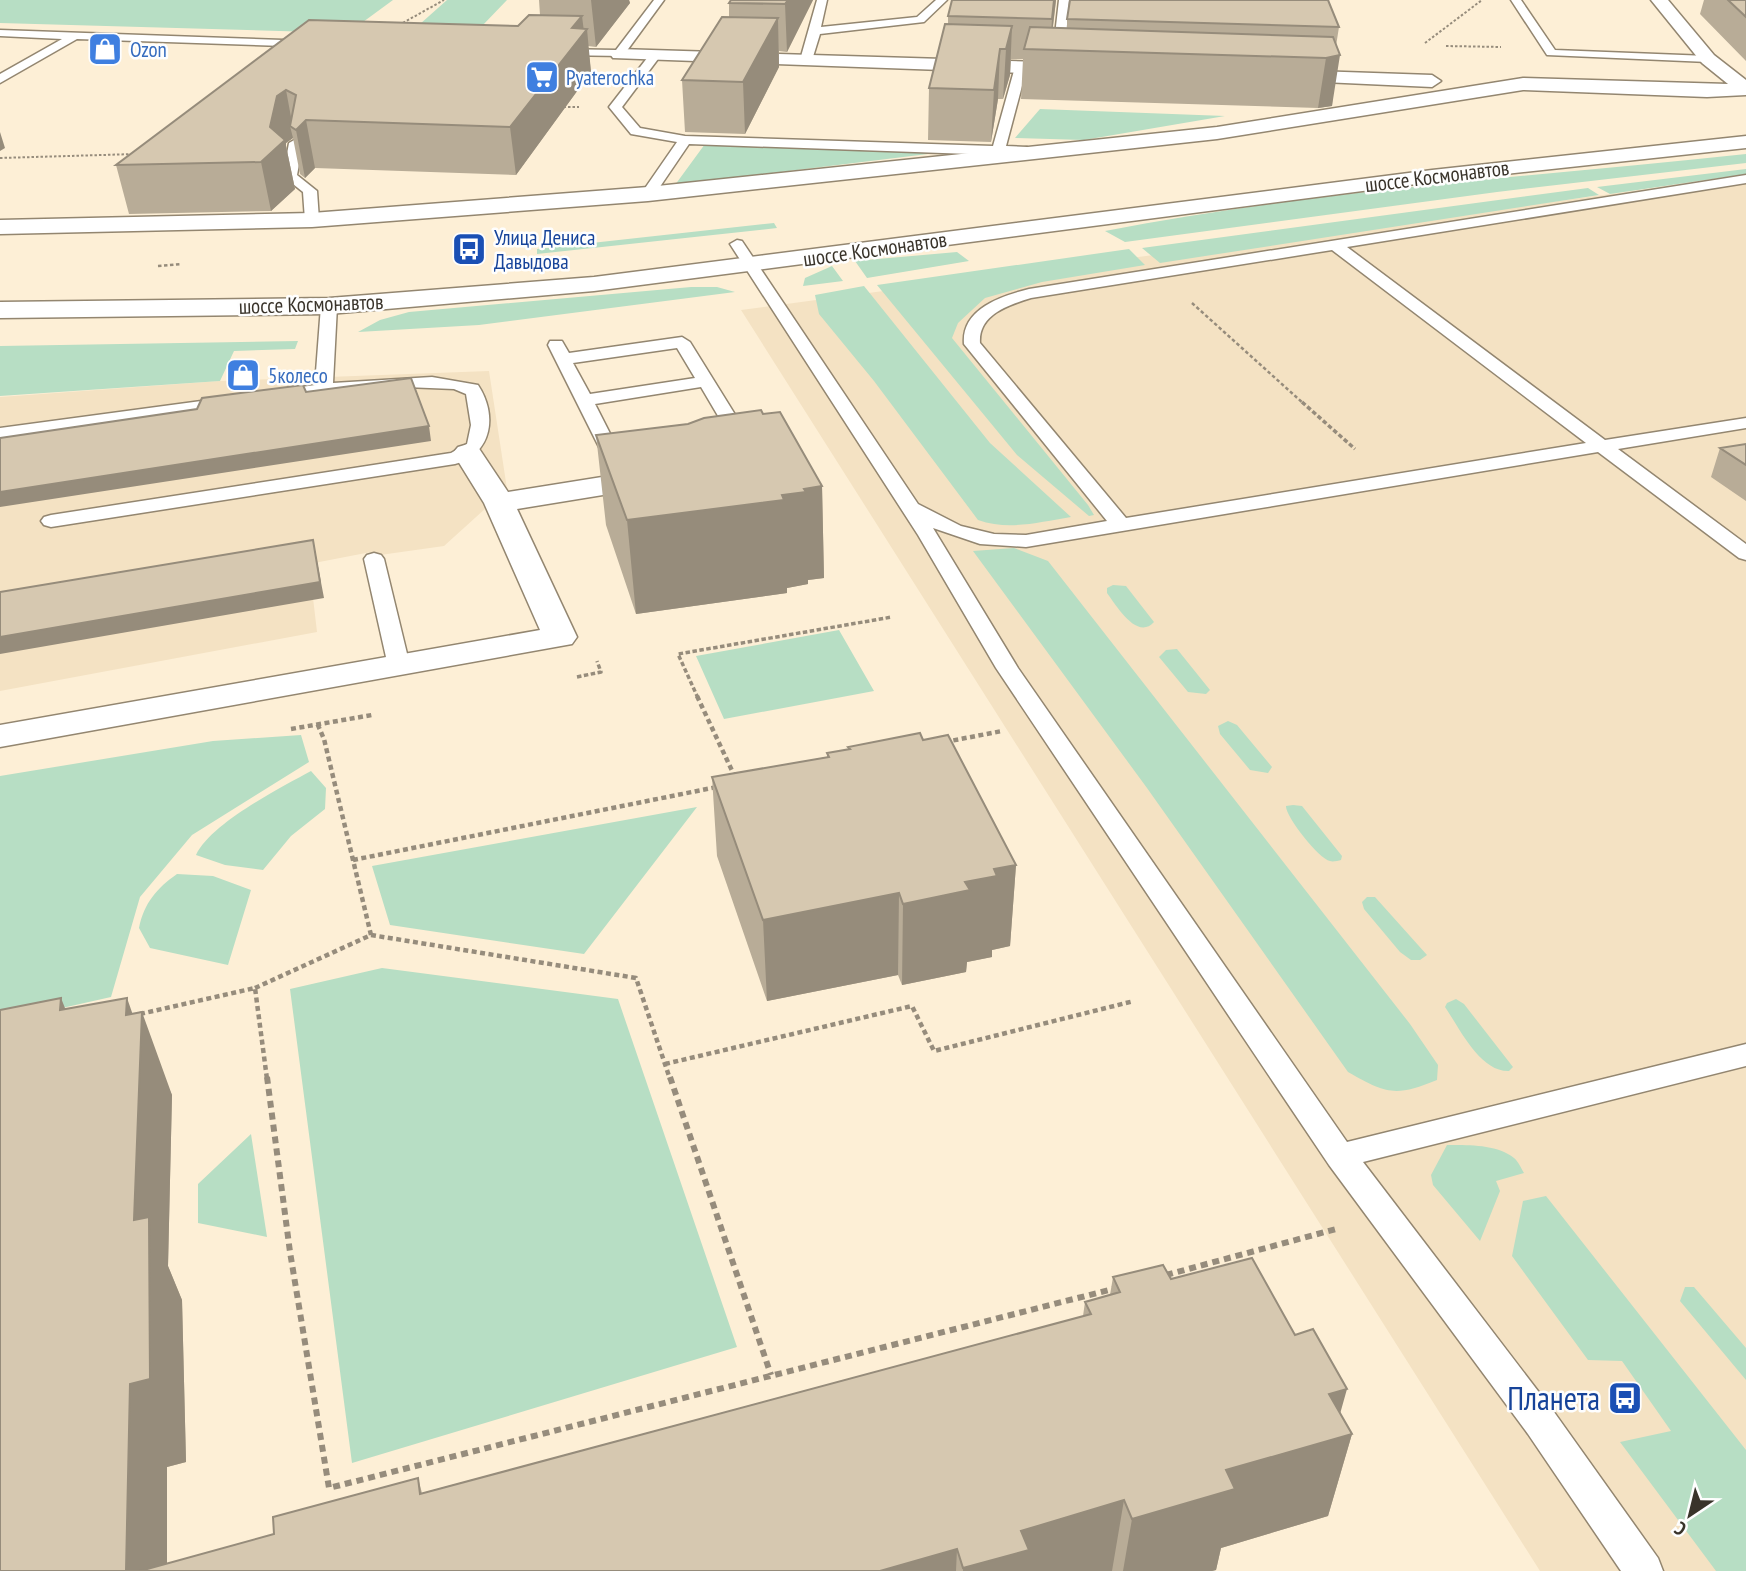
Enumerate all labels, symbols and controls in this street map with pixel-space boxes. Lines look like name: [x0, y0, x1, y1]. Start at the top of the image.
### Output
shop icon: Ozon: [86, 30, 124, 68]
place label: Ozon: [130, 36, 167, 63]
supermarket icon: Pyaterochka: [523, 58, 561, 96]
place label: Pyaterochka: [566, 64, 654, 91]
street label: шоссе Космонавтов: [1363, 154, 1511, 198]
place label: Улица Дениса Давыдова: [494, 224, 595, 275]
street label: шоссе Космонавтов: [801, 226, 949, 272]
bus stop icon: Улица Дениса Давыдова: [450, 230, 488, 268]
street label: шоссе Космонавтов: [238, 288, 384, 320]
shop icon: 5колесо: [224, 356, 262, 394]
place label: 5колесо: [268, 362, 328, 389]
place label: Планета: [1507, 1377, 1600, 1419]
bus stop icon: Планета: [1606, 1379, 1644, 1417]
north arrow: [1655, 1480, 1725, 1550]
text: С: [1670, 1516, 1691, 1541]

